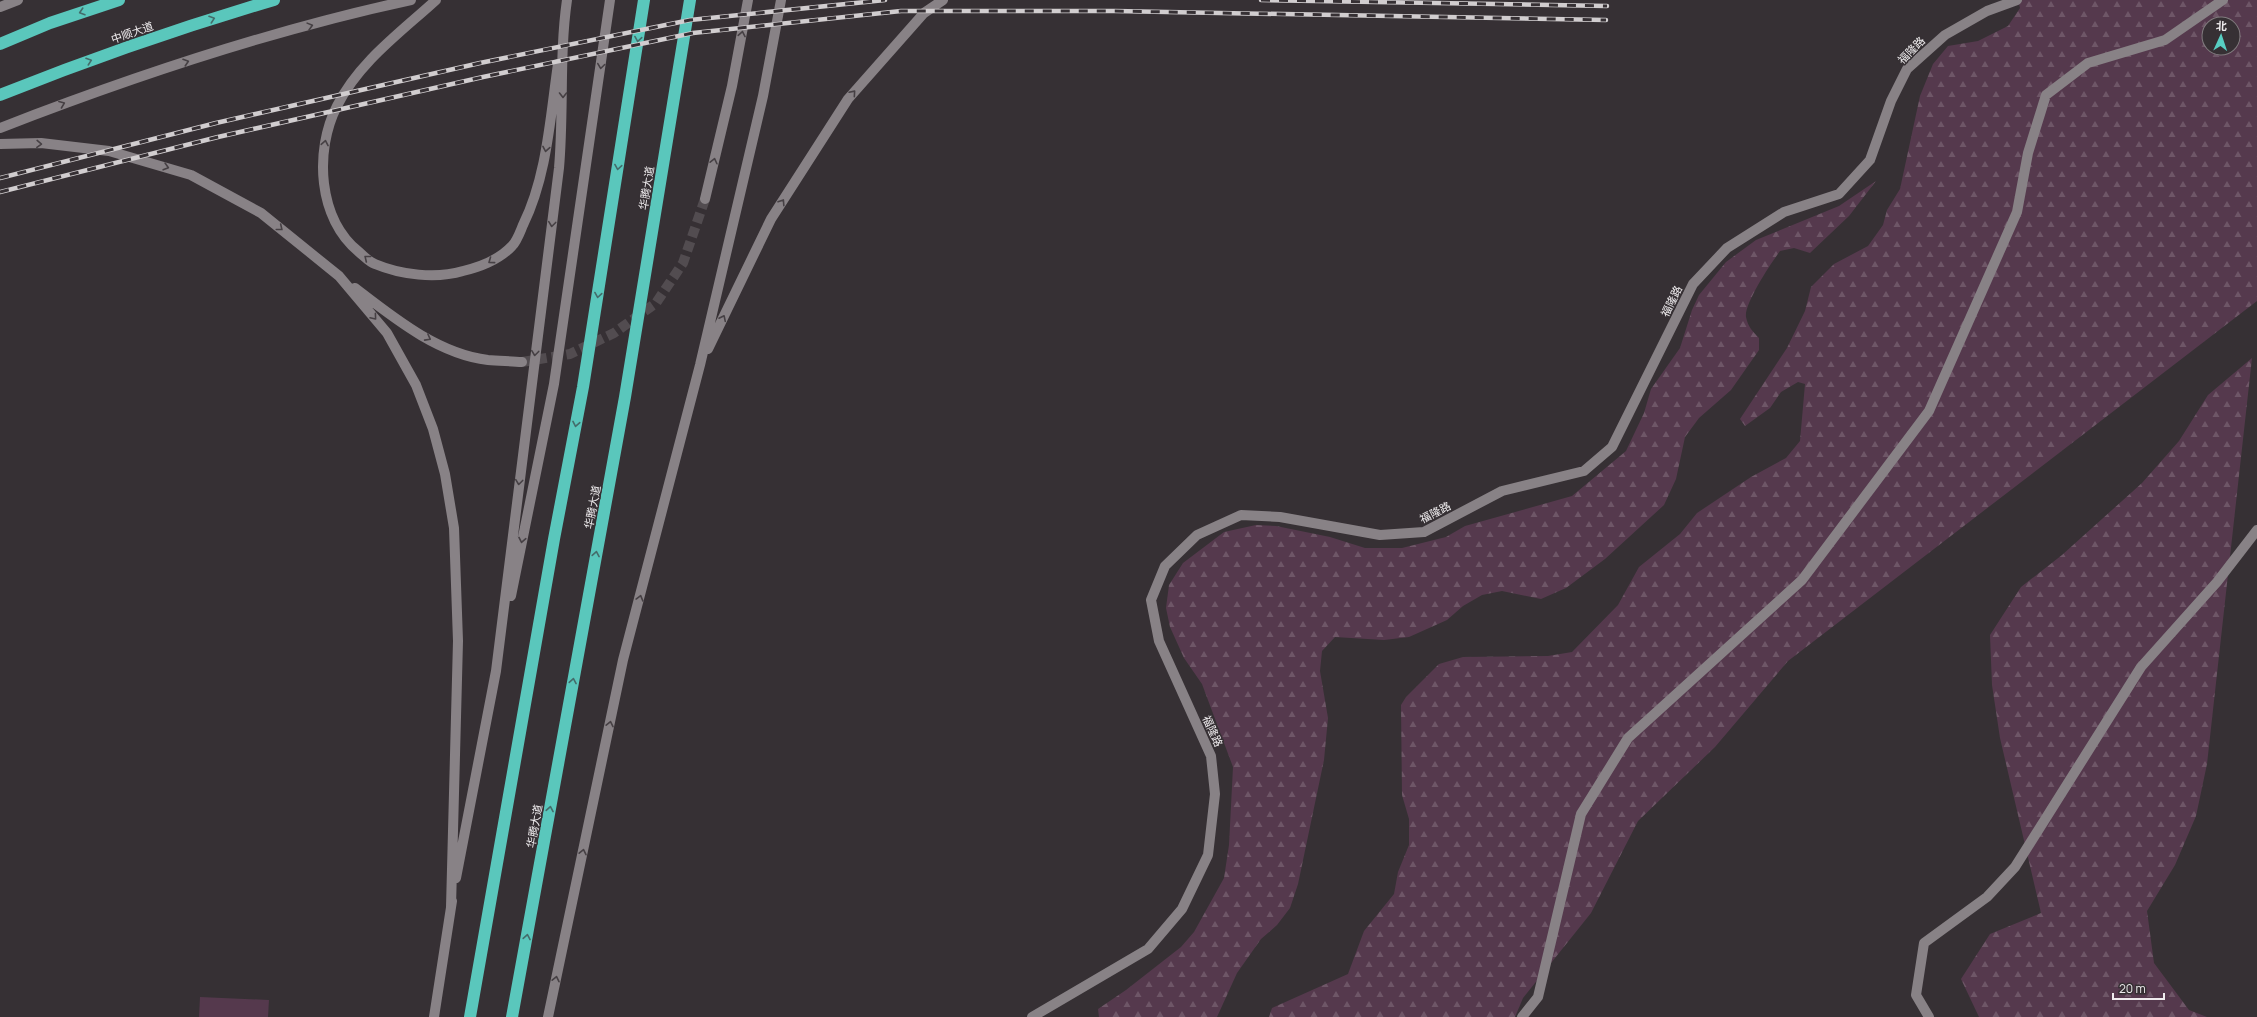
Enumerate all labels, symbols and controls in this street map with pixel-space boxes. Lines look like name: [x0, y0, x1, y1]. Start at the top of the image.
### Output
one-way arrow: [78, 7, 85, 16]
one-way arrow: [208, 15, 215, 24]
north arrow: [2201, 16, 2241, 56]
street label: 中顺大道: [109, 18, 155, 46]
text: 北: [2216, 18, 2227, 33]
one-way arrow: [307, 22, 314, 30]
one-way arrow: [737, 31, 746, 37]
street label: 福隆路: [1894, 33, 1928, 67]
one-way arrow: [634, 35, 643, 42]
one-way arrow: [85, 57, 92, 66]
one-way arrow: [182, 58, 189, 67]
one-way arrow: [597, 63, 606, 69]
one-way arrow: [849, 90, 856, 98]
one-way arrow: [559, 92, 567, 98]
one-way arrow: [59, 100, 66, 108]
one-way arrow: [36, 139, 42, 148]
one-way arrow: [320, 140, 329, 146]
one-way arrow: [542, 145, 551, 152]
one-way arrow: [709, 158, 718, 165]
one-way arrow: [162, 162, 169, 171]
one-way arrow: [614, 164, 623, 170]
street label: 华腾大道: [635, 165, 657, 211]
one-way arrow: [777, 199, 785, 206]
one-way arrow: [547, 221, 556, 227]
one-way arrow: [275, 223, 283, 230]
one-way arrow: [365, 256, 372, 263]
one-way arrow: [488, 256, 495, 264]
street label: 福隆路: [1657, 283, 1685, 319]
one-way arrow: [594, 292, 603, 298]
one-way arrow: [369, 313, 376, 320]
one-way arrow: [718, 314, 726, 322]
one-way arrow: [424, 333, 431, 341]
one-way arrow: [531, 350, 540, 356]
one-way arrow: [572, 420, 581, 427]
one-way arrow: [515, 479, 524, 485]
street label: 华腾大道: [580, 484, 604, 530]
street label: 福隆路: [1417, 498, 1453, 526]
one-way arrow: [519, 537, 527, 543]
one-way arrow: [592, 550, 600, 557]
one-way arrow: [635, 595, 643, 601]
one-way arrow: [568, 678, 577, 685]
street label: 福隆路: [1199, 713, 1227, 749]
one-way arrow: [605, 721, 613, 728]
street label: 华腾大道: [523, 803, 545, 849]
one-way arrow: [545, 806, 554, 813]
one-way arrow: [579, 848, 587, 855]
one-way arrow: [522, 934, 530, 940]
scale bar: [2113, 975, 2164, 1001]
one-way arrow: [552, 976, 560, 982]
text: 20 m: [2119, 980, 2146, 997]

